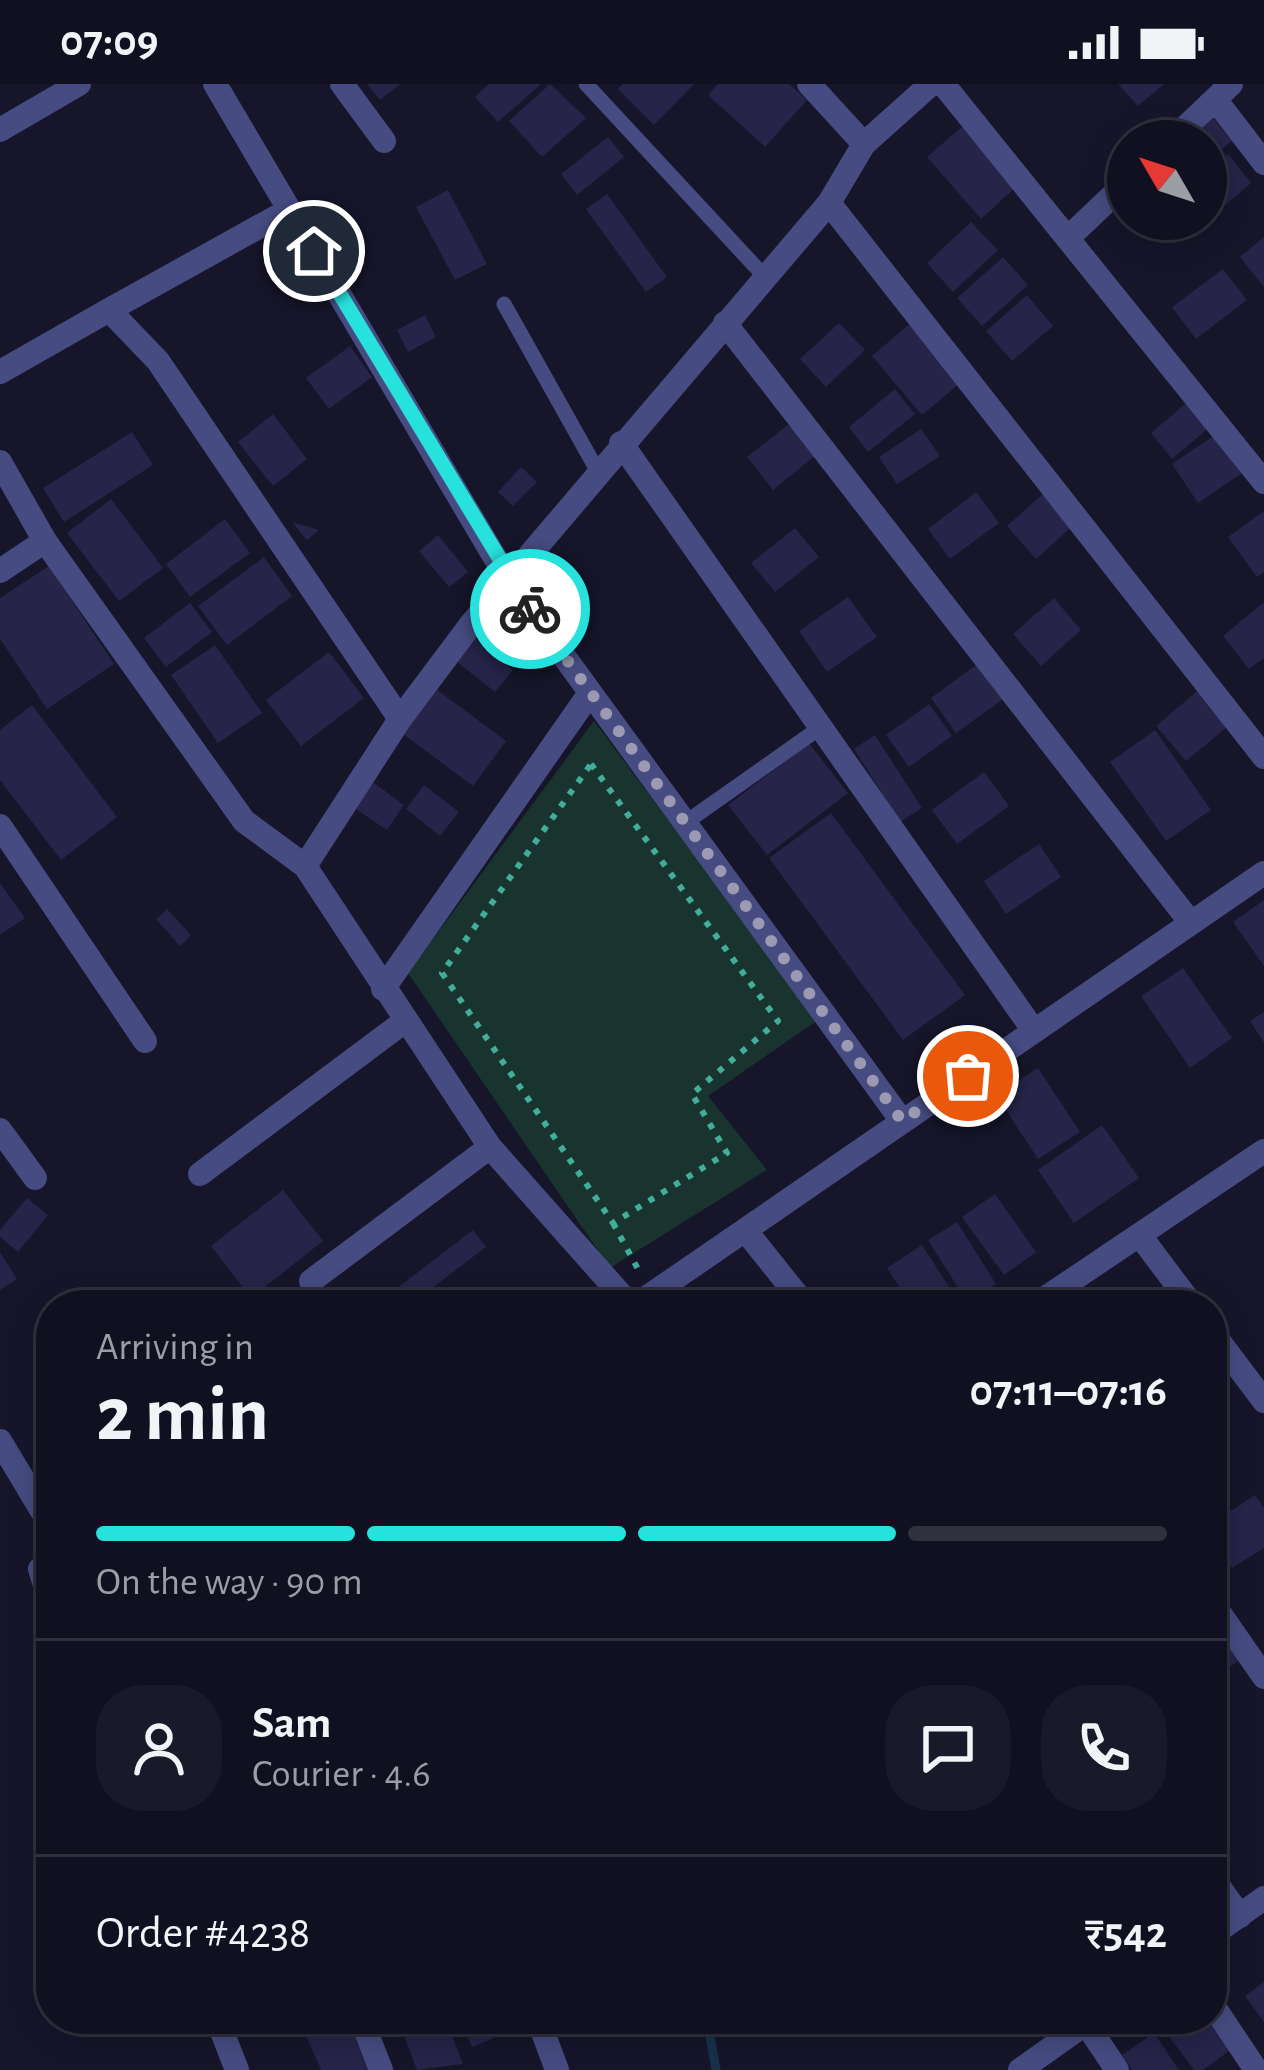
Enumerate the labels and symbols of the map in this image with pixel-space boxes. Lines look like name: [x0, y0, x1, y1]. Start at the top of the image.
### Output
north arrow: [1107, 120, 1227, 240]
pin: [263, 200, 365, 302]
courier: [470, 549, 590, 669]
pin: [917, 1025, 1019, 1127]

